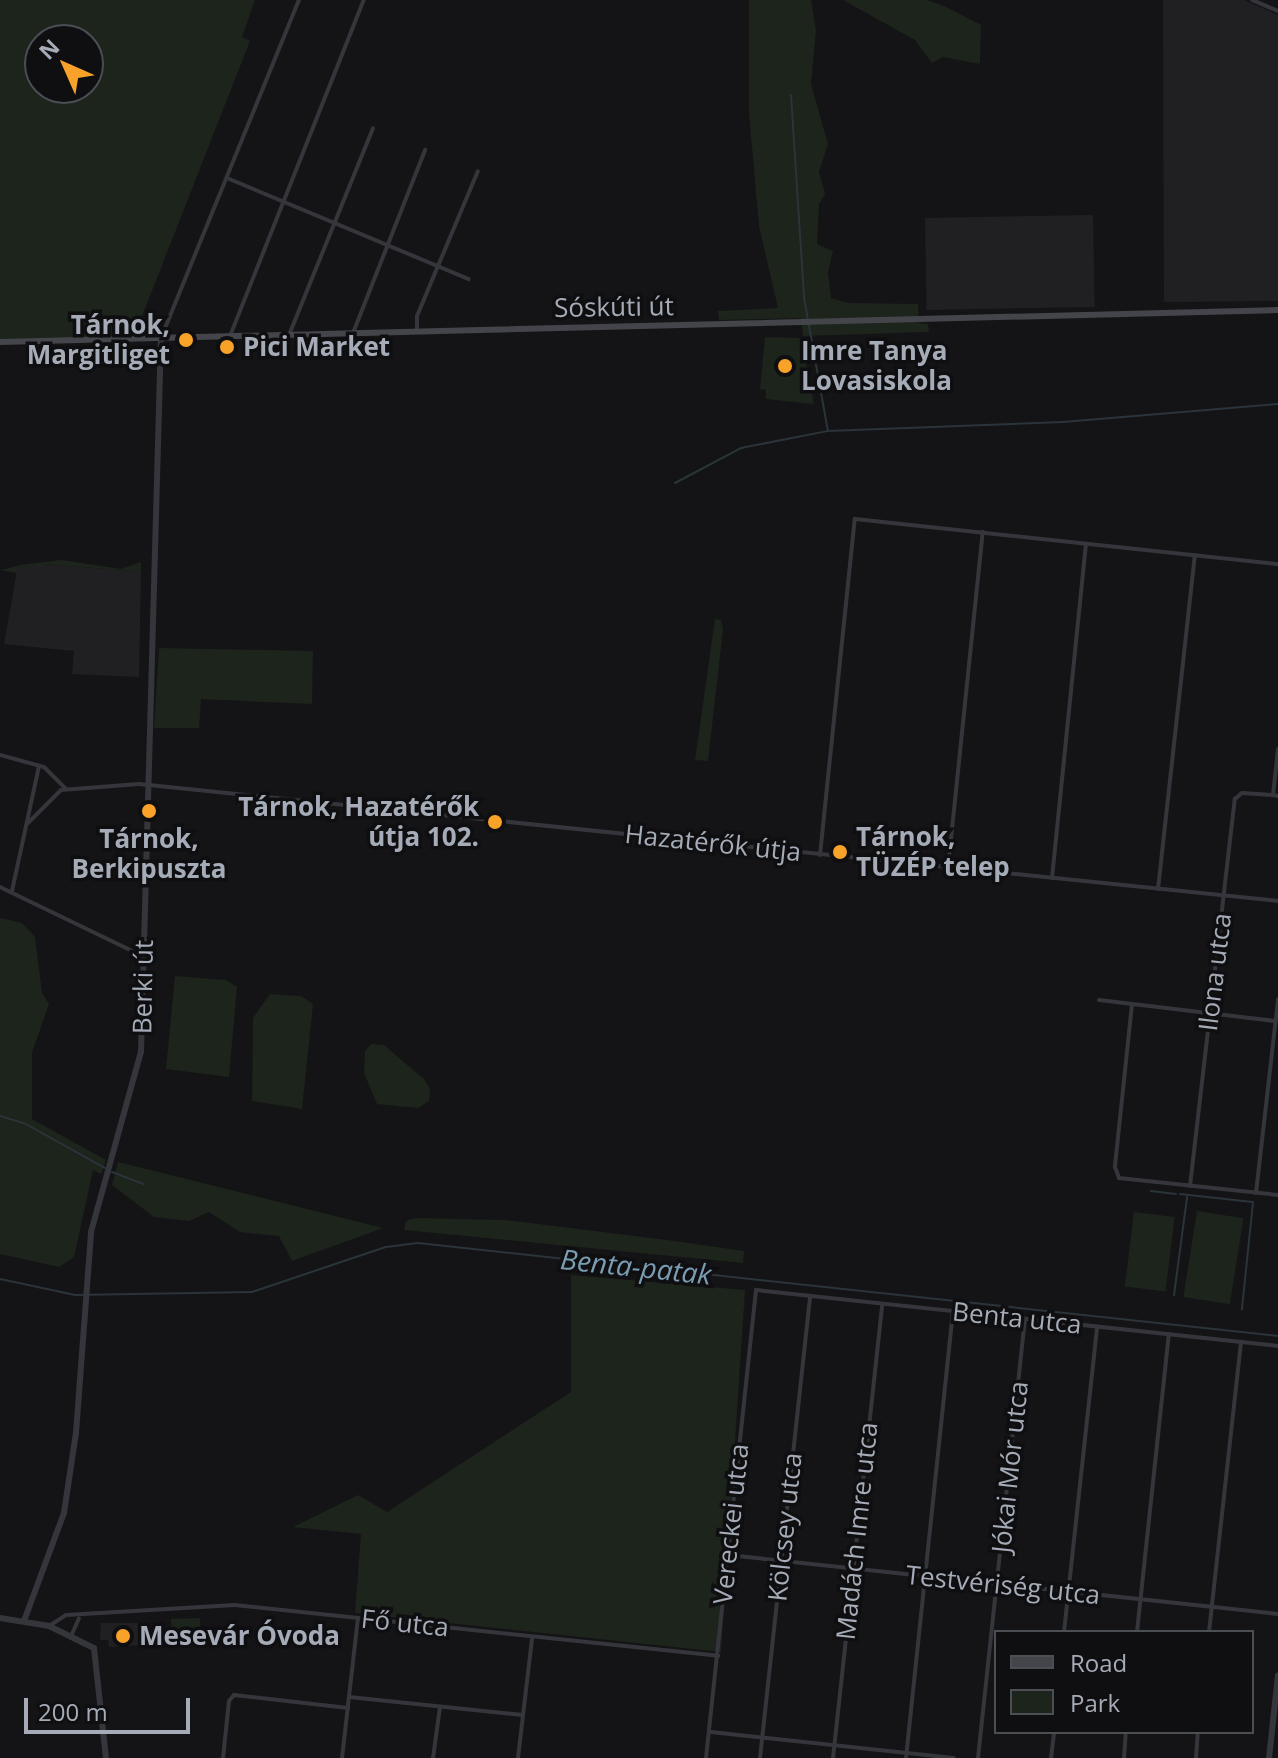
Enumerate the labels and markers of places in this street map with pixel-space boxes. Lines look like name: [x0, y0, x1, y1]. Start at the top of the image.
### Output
place label: Tárnok, Margitliget: [27, 309, 170, 370]
marker: Tárnok, Margitliget: [177, 331, 195, 349]
place label: Pici Market: [243, 331, 390, 363]
place label: Imre Tanya Lovasiskola: [801, 335, 952, 396]
marker: Pici Market: [218, 338, 236, 356]
marker: Imre Tanya Lovasiskola: [776, 357, 794, 375]
place label: Tárnok, Hazatérők útja 102.: [238, 791, 479, 852]
marker: Tárnok, Berkipuszta: [140, 802, 158, 820]
marker: Tárnok, Hazatérők útja 102.: [486, 813, 504, 831]
place label: Tárnok, TÜZÉP telep: [856, 821, 1010, 882]
place label: Tárnok, Berkipuszta: [72, 823, 226, 884]
marker: Tárnok, TÜZÉP telep: [831, 843, 849, 861]
place label: Mesevár Óvoda: [139, 1620, 340, 1652]
marker: Mesevár Óvoda: [114, 1627, 132, 1645]

